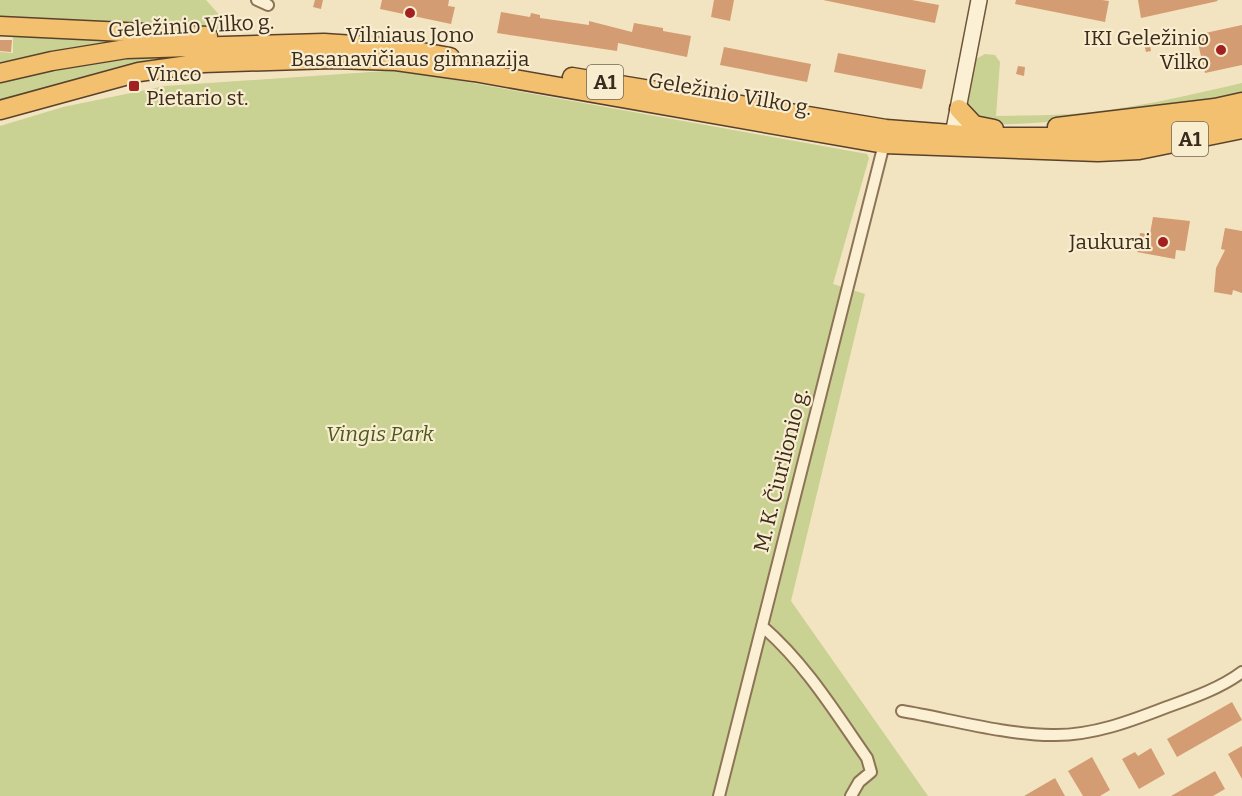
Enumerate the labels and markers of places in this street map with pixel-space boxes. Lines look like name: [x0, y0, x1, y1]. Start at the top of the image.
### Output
marker: Vilniaus Jono Basanavičiaus gimnazija: [403, 6, 417, 20]
place label: Vilniaus Jono Basanavičiaus gimnazija: [291, 22, 530, 72]
place label: IKI Geležinio Vilko: [1083, 25, 1209, 75]
marker: IKI Geležinio Vilko: [1214, 43, 1228, 57]
place label: Vinco Pietario st.: [146, 61, 249, 111]
marker: Vinco Pietario st.: [127, 79, 141, 93]
place label: Jaukurai: [1068, 229, 1151, 255]
marker: Jaukurai: [1156, 235, 1170, 249]

